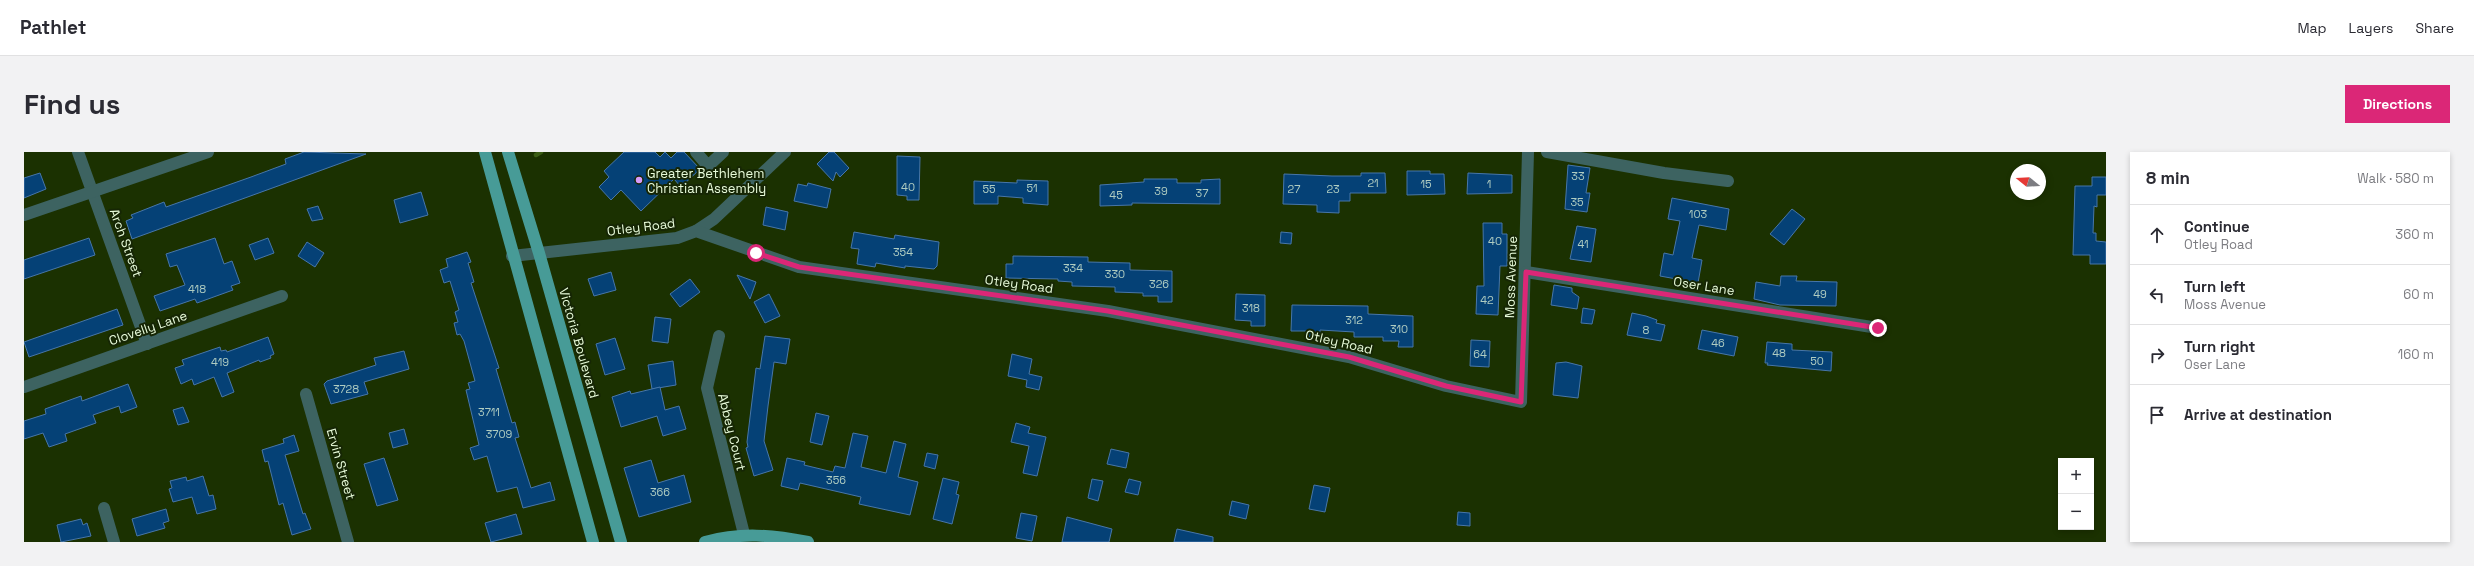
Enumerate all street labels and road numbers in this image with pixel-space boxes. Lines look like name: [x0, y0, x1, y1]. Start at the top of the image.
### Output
street label: Arch Street: [106, 206, 146, 280]
street label: Otley Road: [606, 214, 676, 240]
street label: Moss Avenue: [1501, 236, 1521, 318]
street label: Otley Road: [984, 271, 1054, 297]
street label: Oser Lane: [1672, 273, 1736, 299]
street label: Victoria Boulevard: [555, 286, 603, 400]
street label: Clovelly Lane: [107, 307, 189, 349]
street label: Otley Road: [1304, 326, 1374, 358]
street label: Abbey Court: [714, 392, 750, 472]
street label: Ervin Street: [323, 426, 359, 502]

